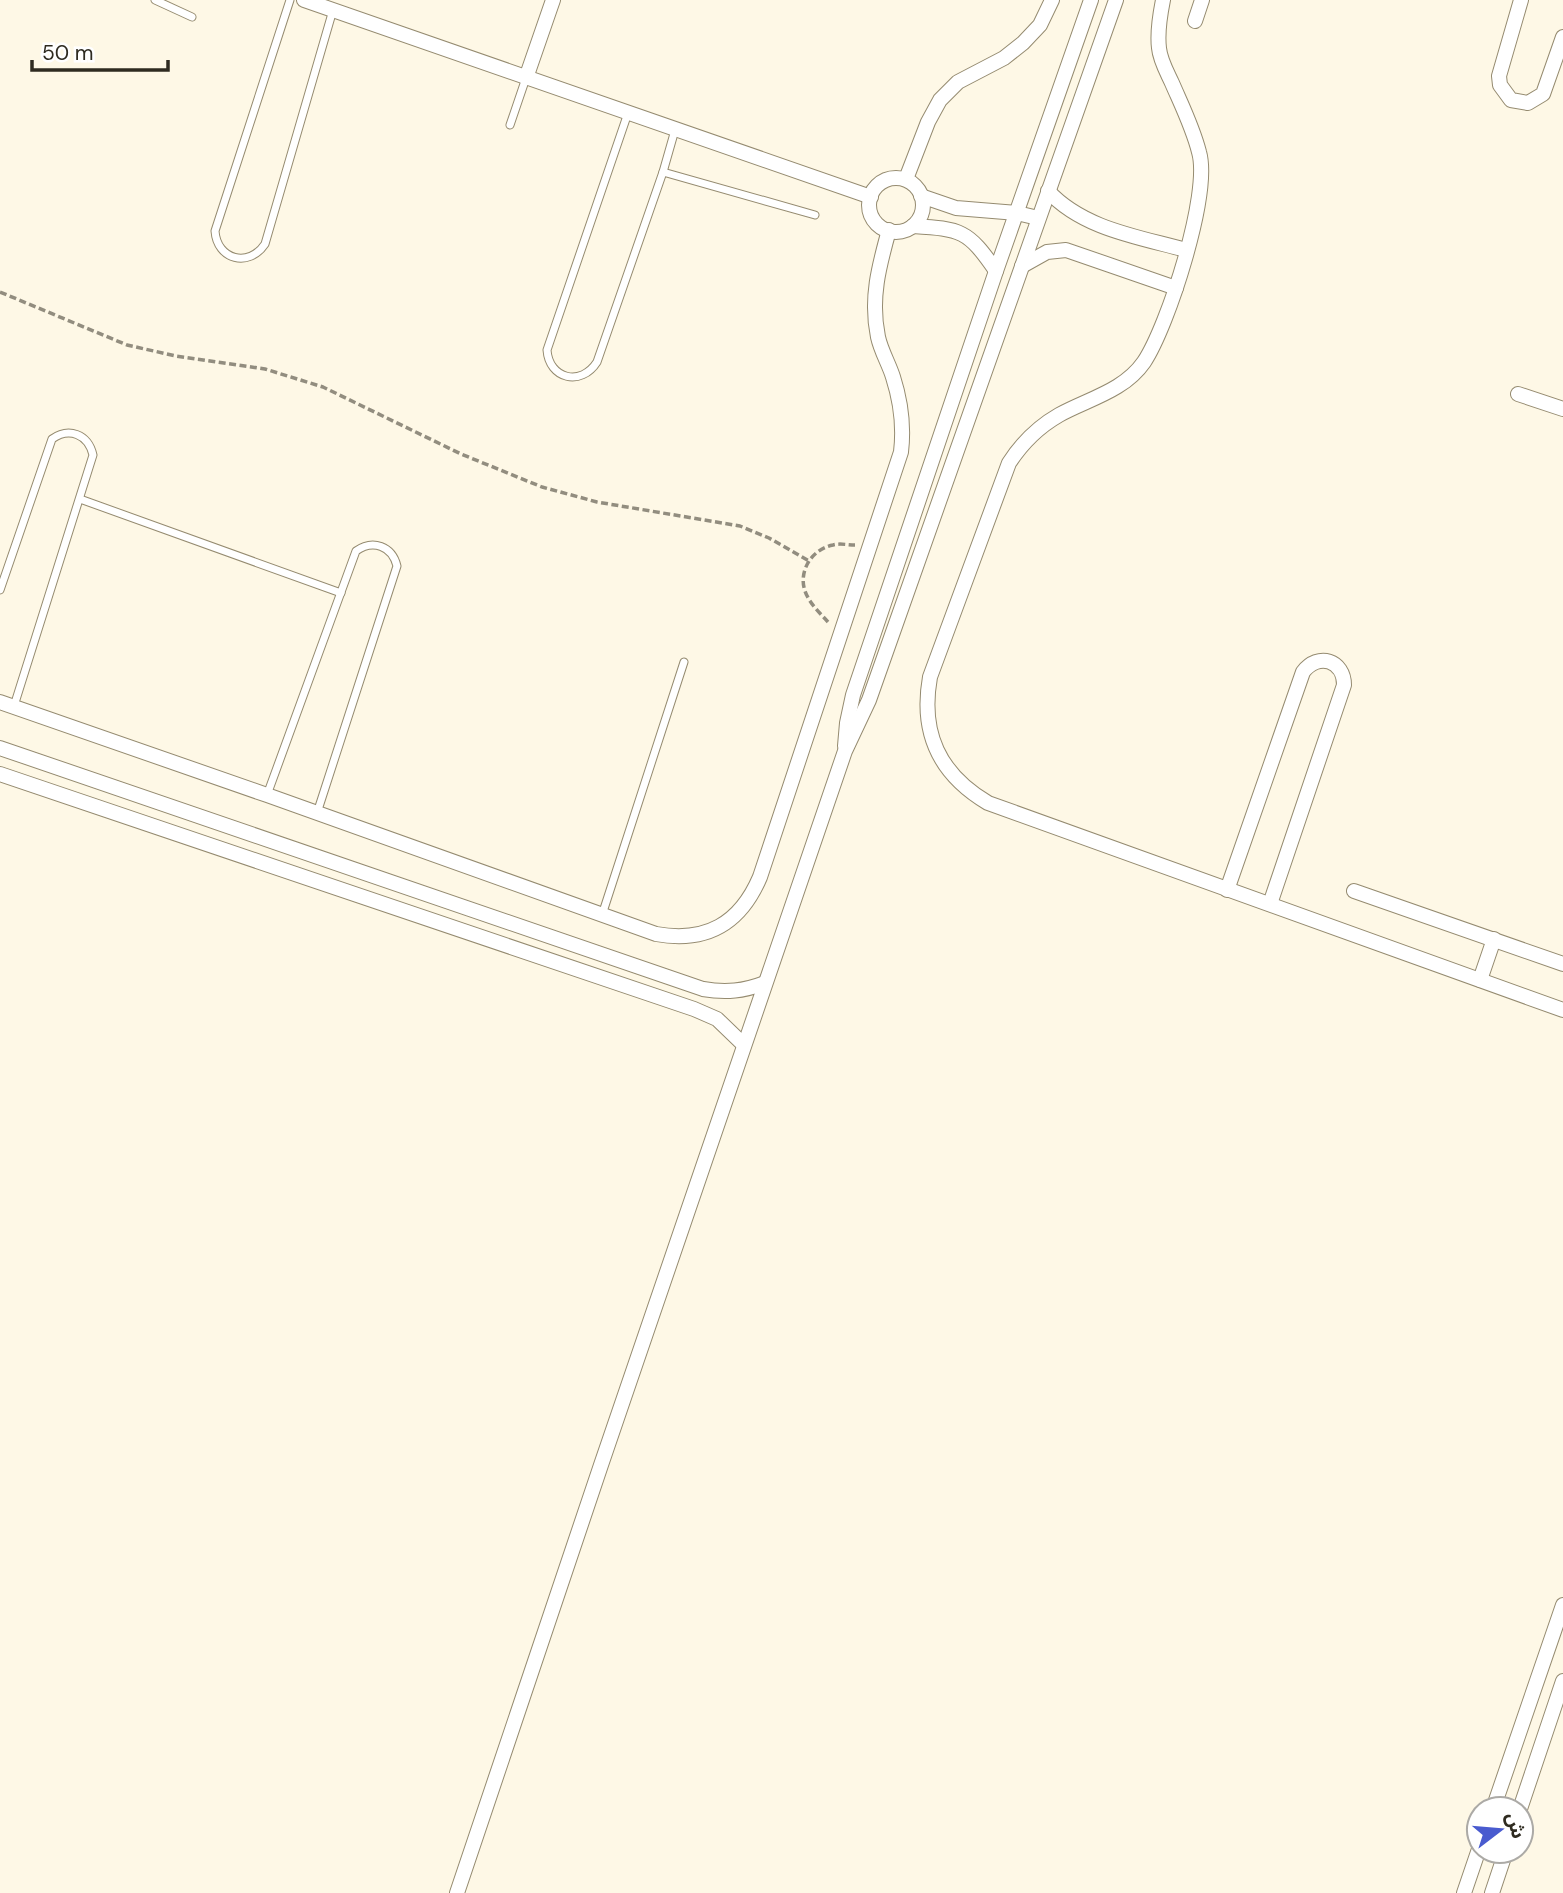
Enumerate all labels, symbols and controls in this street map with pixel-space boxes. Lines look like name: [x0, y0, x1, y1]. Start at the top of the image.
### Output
scale bar: [32, 28, 168, 72]
text: 50 m: [42, 39, 93, 67]
north arrow: [1465, 1795, 1535, 1865]
text: ش: [1500, 1809, 1531, 1841]

